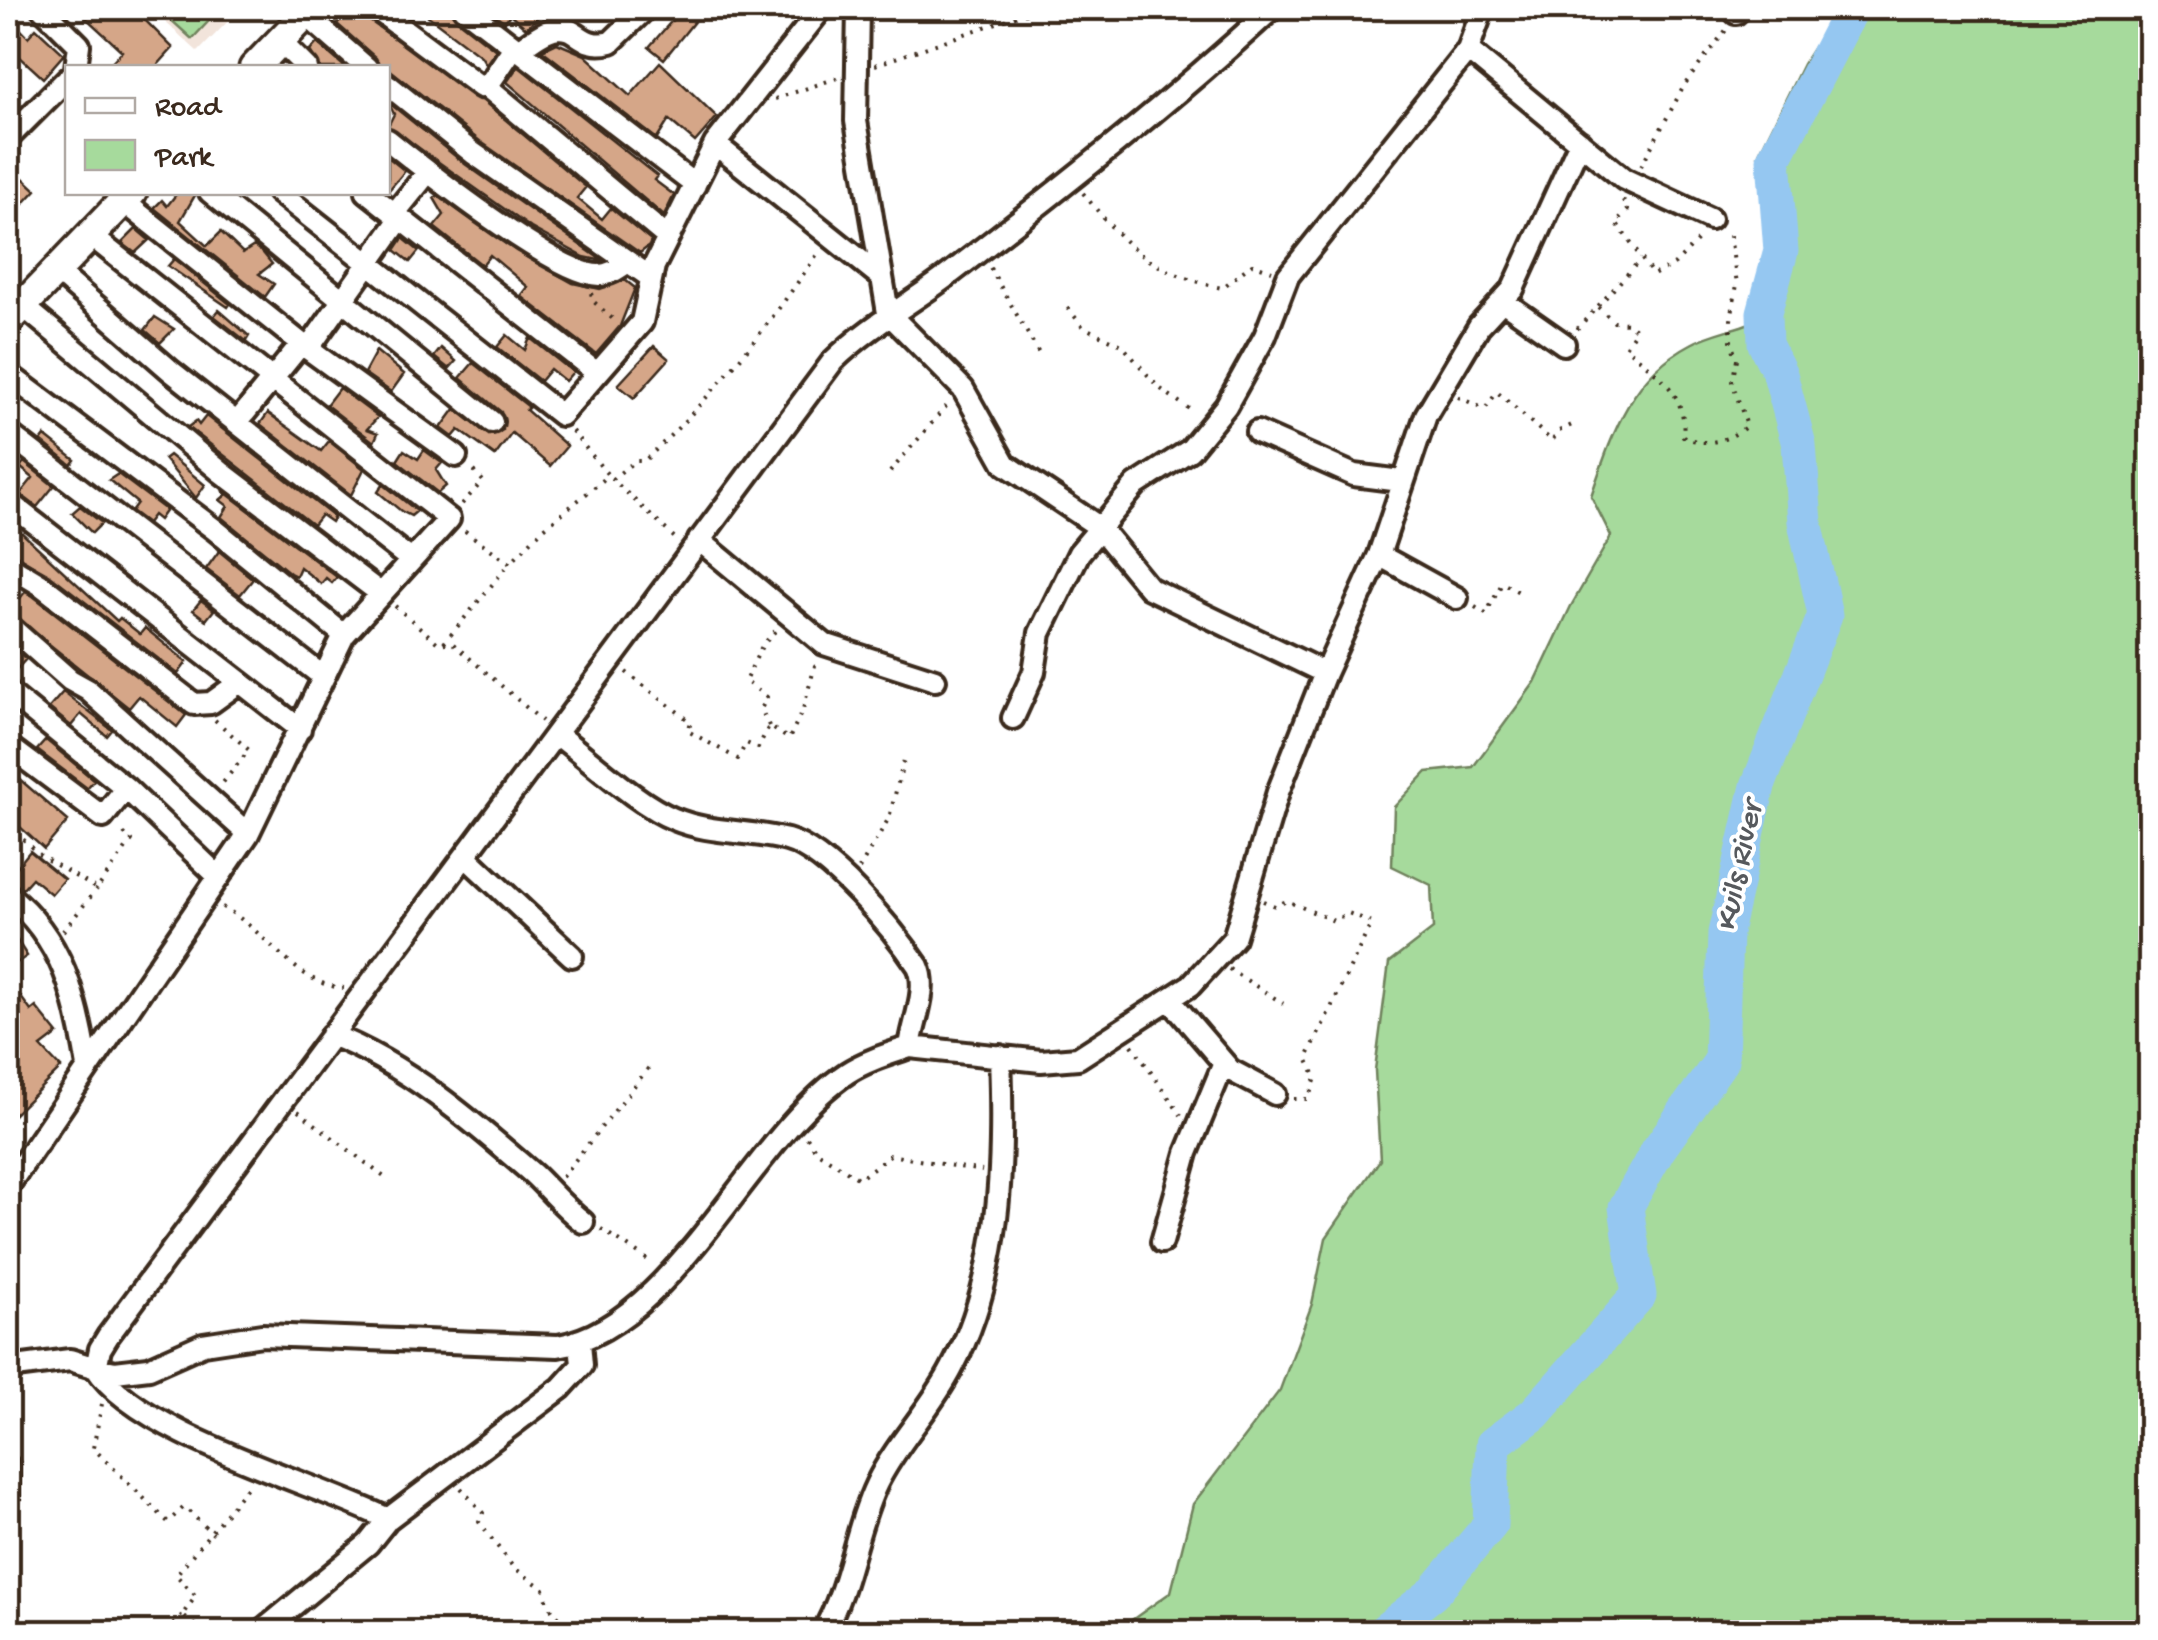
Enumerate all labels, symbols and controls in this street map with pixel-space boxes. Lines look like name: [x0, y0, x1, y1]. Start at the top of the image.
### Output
legend: [65, 65, 390, 195]
text: Road: [155, 92, 223, 127]
text: Park: [154, 142, 215, 177]
water label: Kuils River: [1709, 793, 1774, 935]

